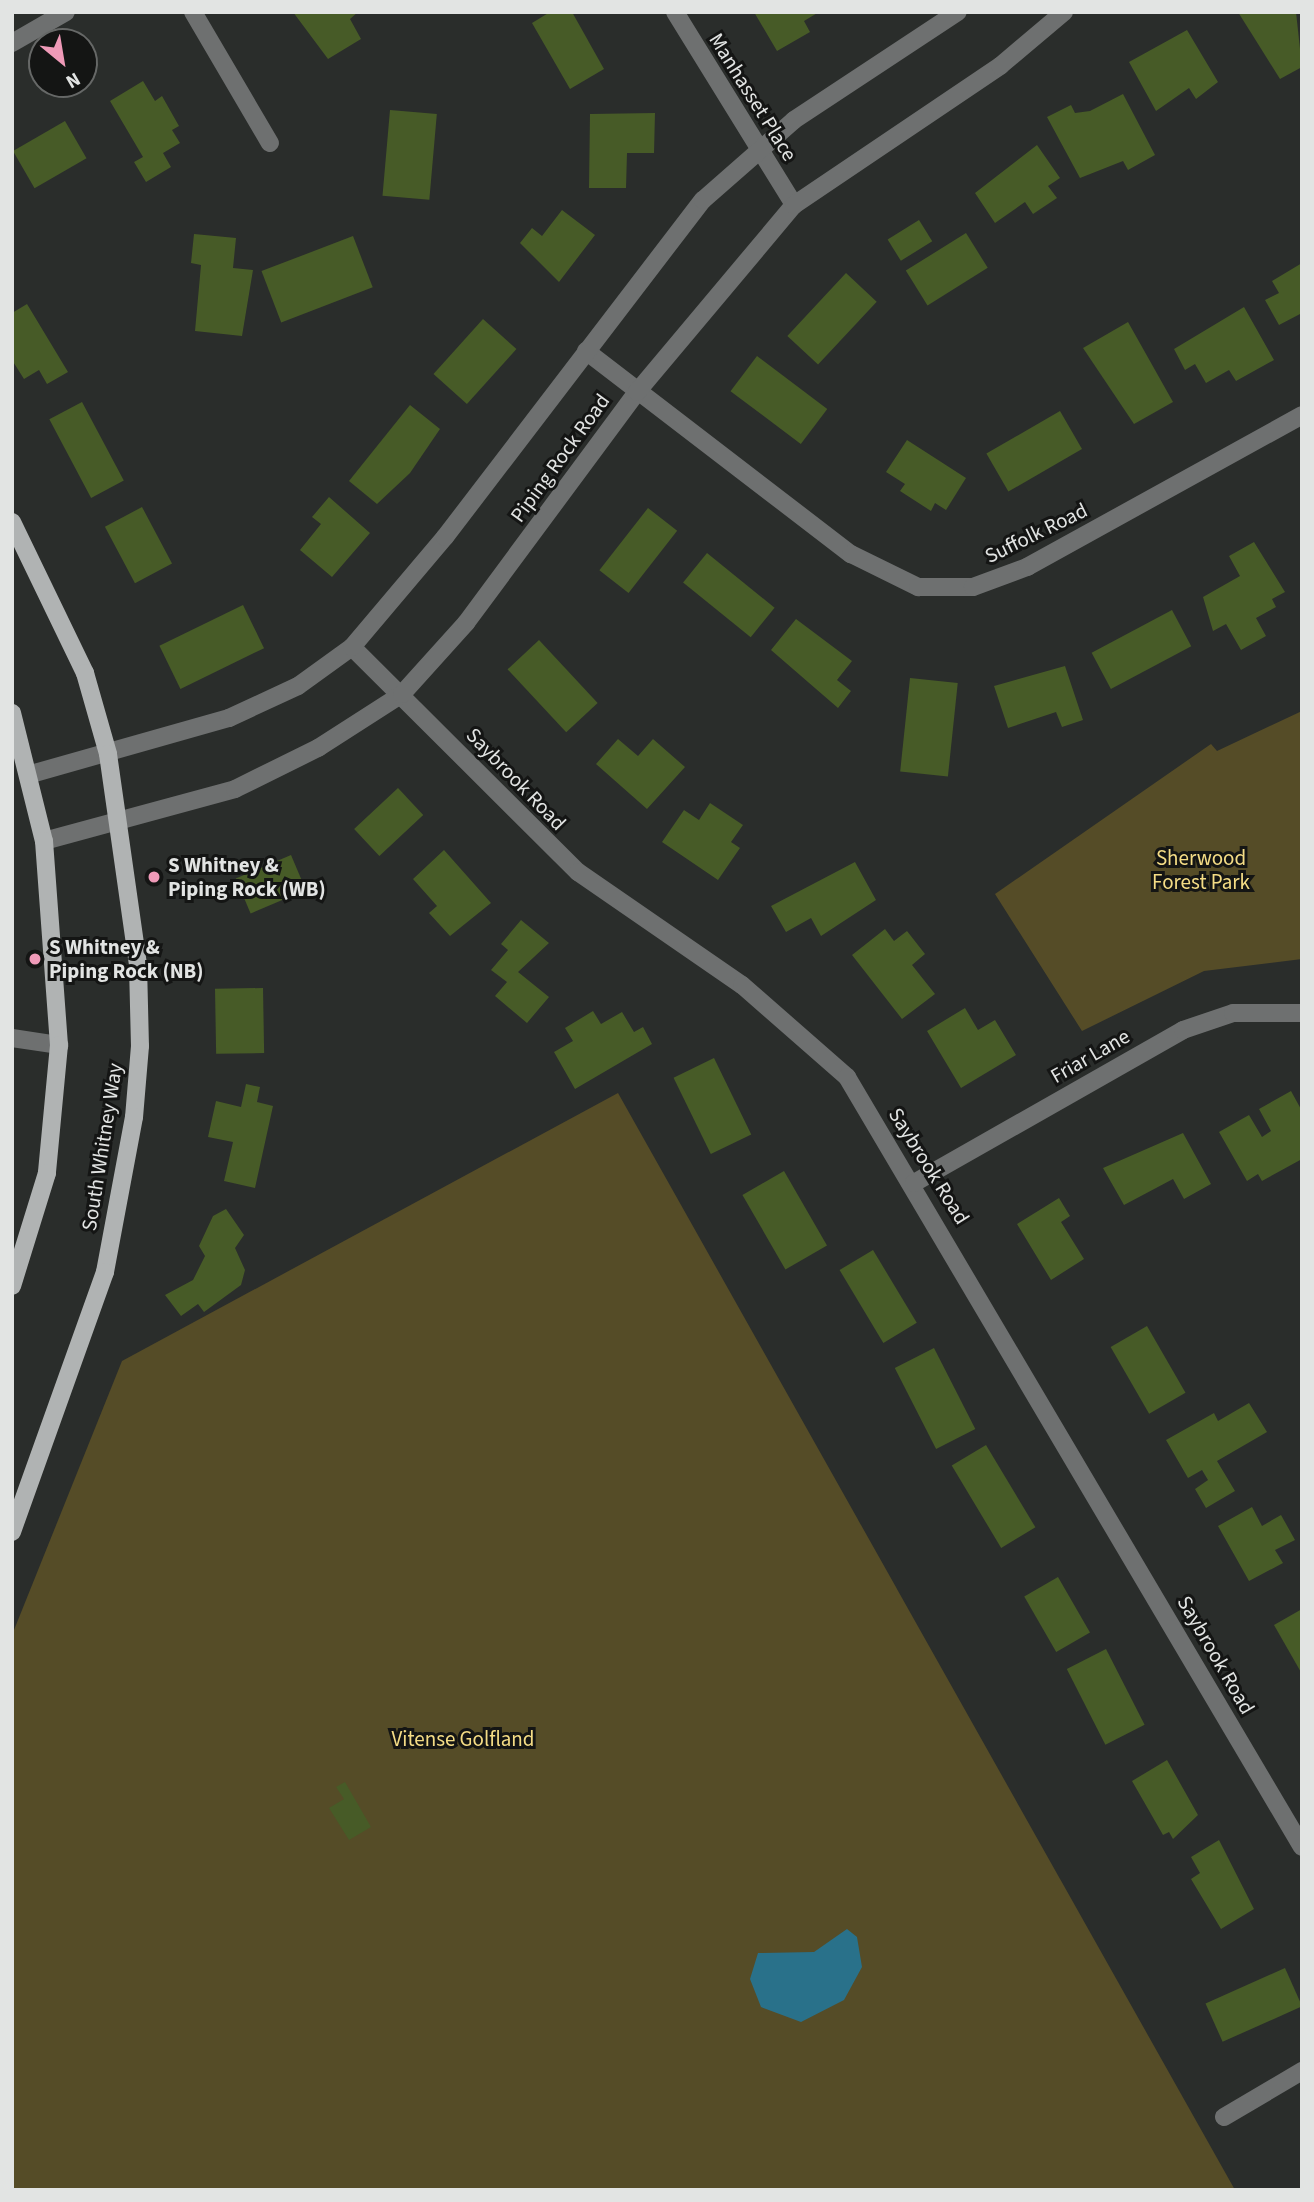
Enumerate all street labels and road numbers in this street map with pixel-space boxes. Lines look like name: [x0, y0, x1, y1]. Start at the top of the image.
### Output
street label: Manhasset Place: [704, 28, 802, 166]
street label: Piping Rock Road: [505, 389, 615, 527]
street label: Suffolk Road: [981, 497, 1091, 569]
street label: Saybrook Road: [461, 723, 571, 835]
street label: Friar Lane: [1046, 1023, 1134, 1089]
street label: South Whitney Way: [76, 1061, 128, 1233]
street label: Saybrook Road: [883, 1103, 975, 1229]
street label: Saybrook Road: [1172, 1591, 1260, 1719]

